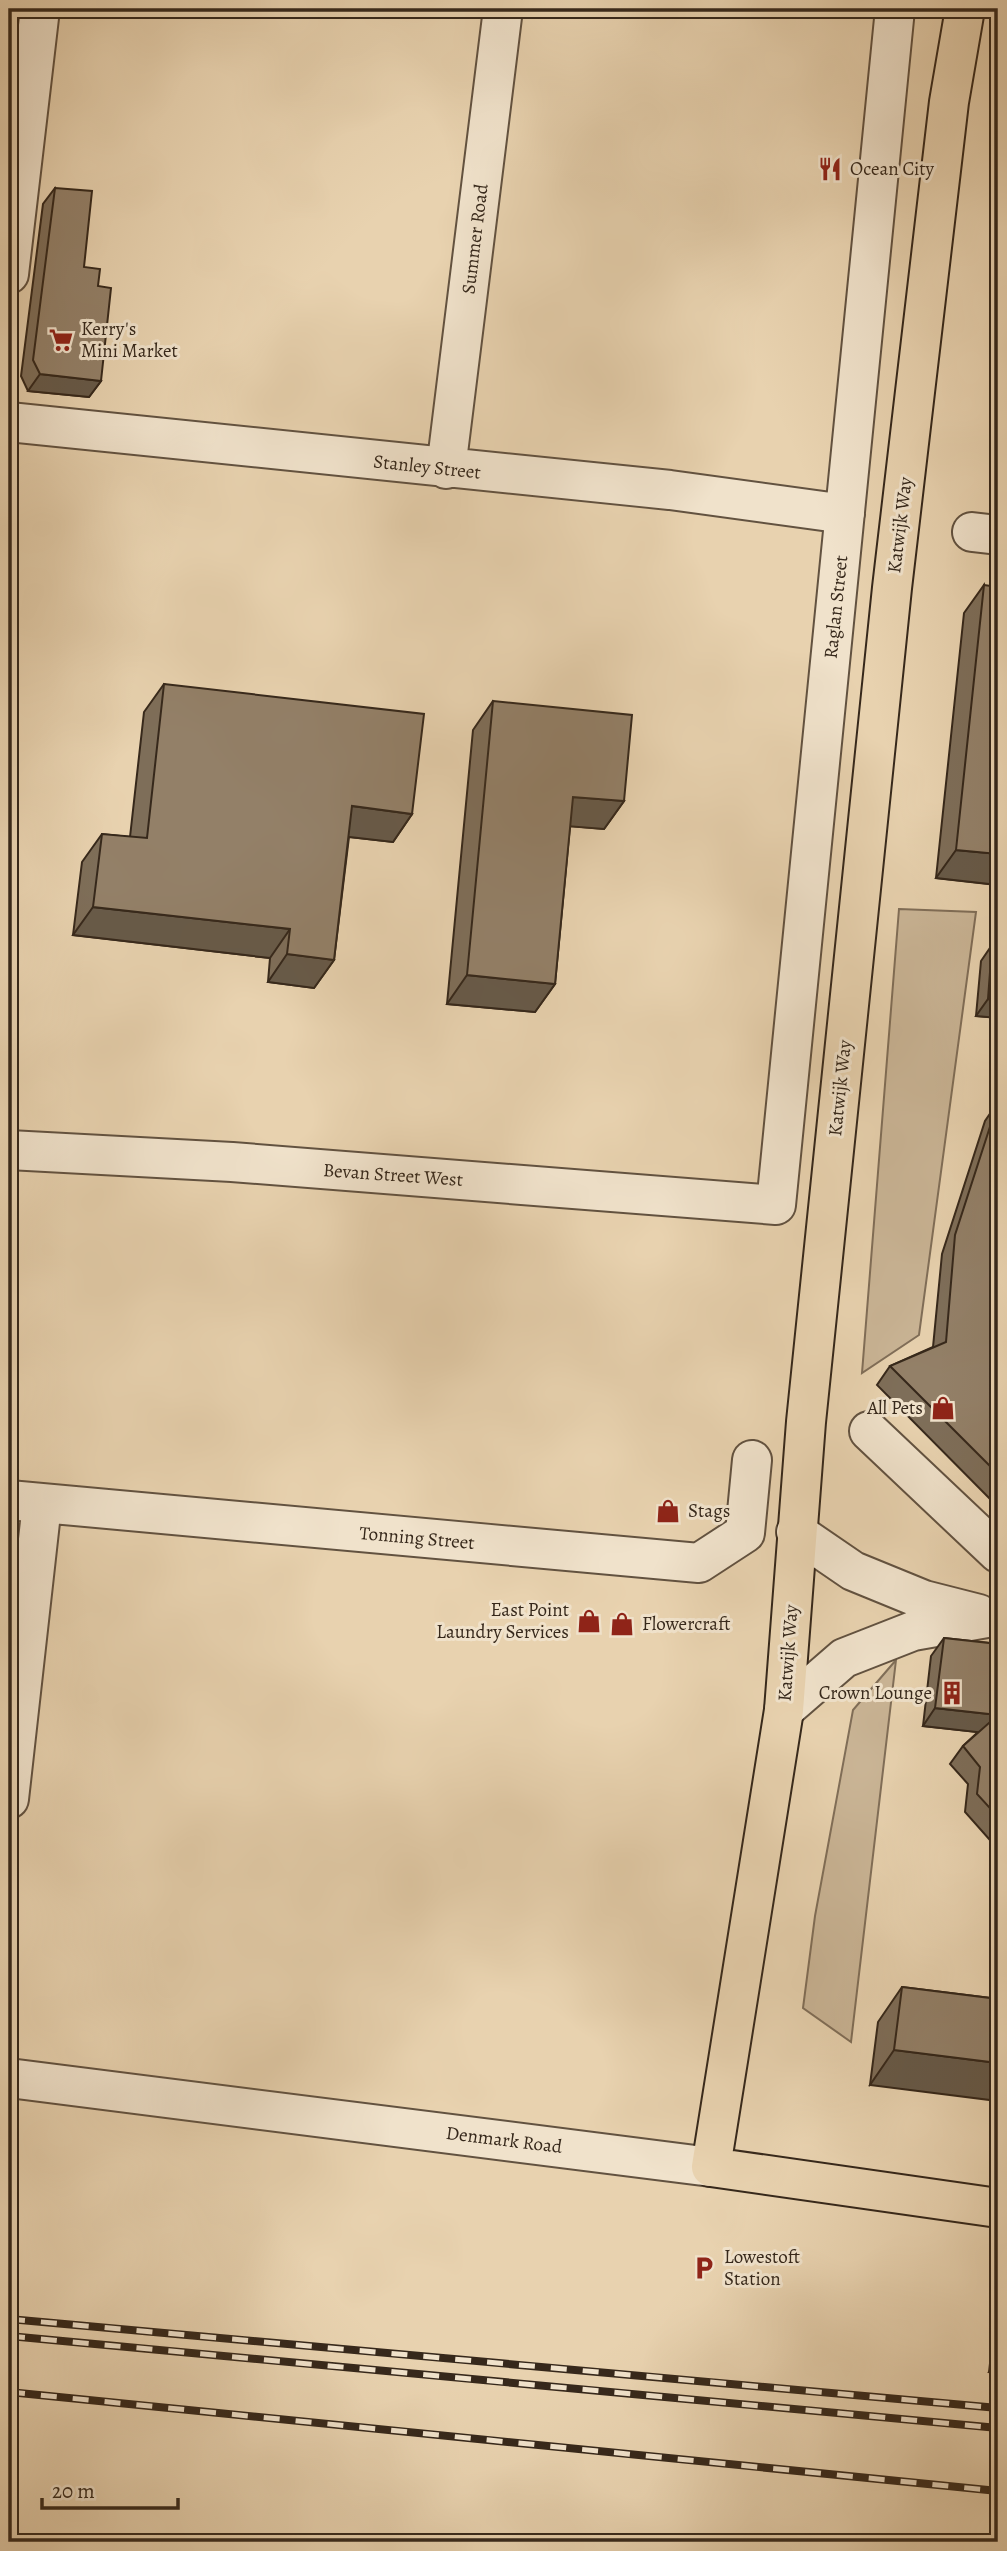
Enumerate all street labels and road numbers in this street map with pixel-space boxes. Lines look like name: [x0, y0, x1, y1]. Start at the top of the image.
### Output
street label: Summer Road: [455, 182, 495, 296]
street label: Stanley Street: [372, 448, 482, 486]
street label: Katwijk Way: [881, 475, 919, 575]
street label: Raglan Street: [818, 554, 854, 660]
street label: Katwijk Way: [822, 1038, 858, 1137]
street label: Bevan Street West: [322, 1157, 464, 1193]
street label: Tonning Street: [358, 1520, 476, 1556]
street label: Katwijk Way: [772, 1603, 804, 1702]
street label: Denmark Road: [444, 2120, 564, 2160]

